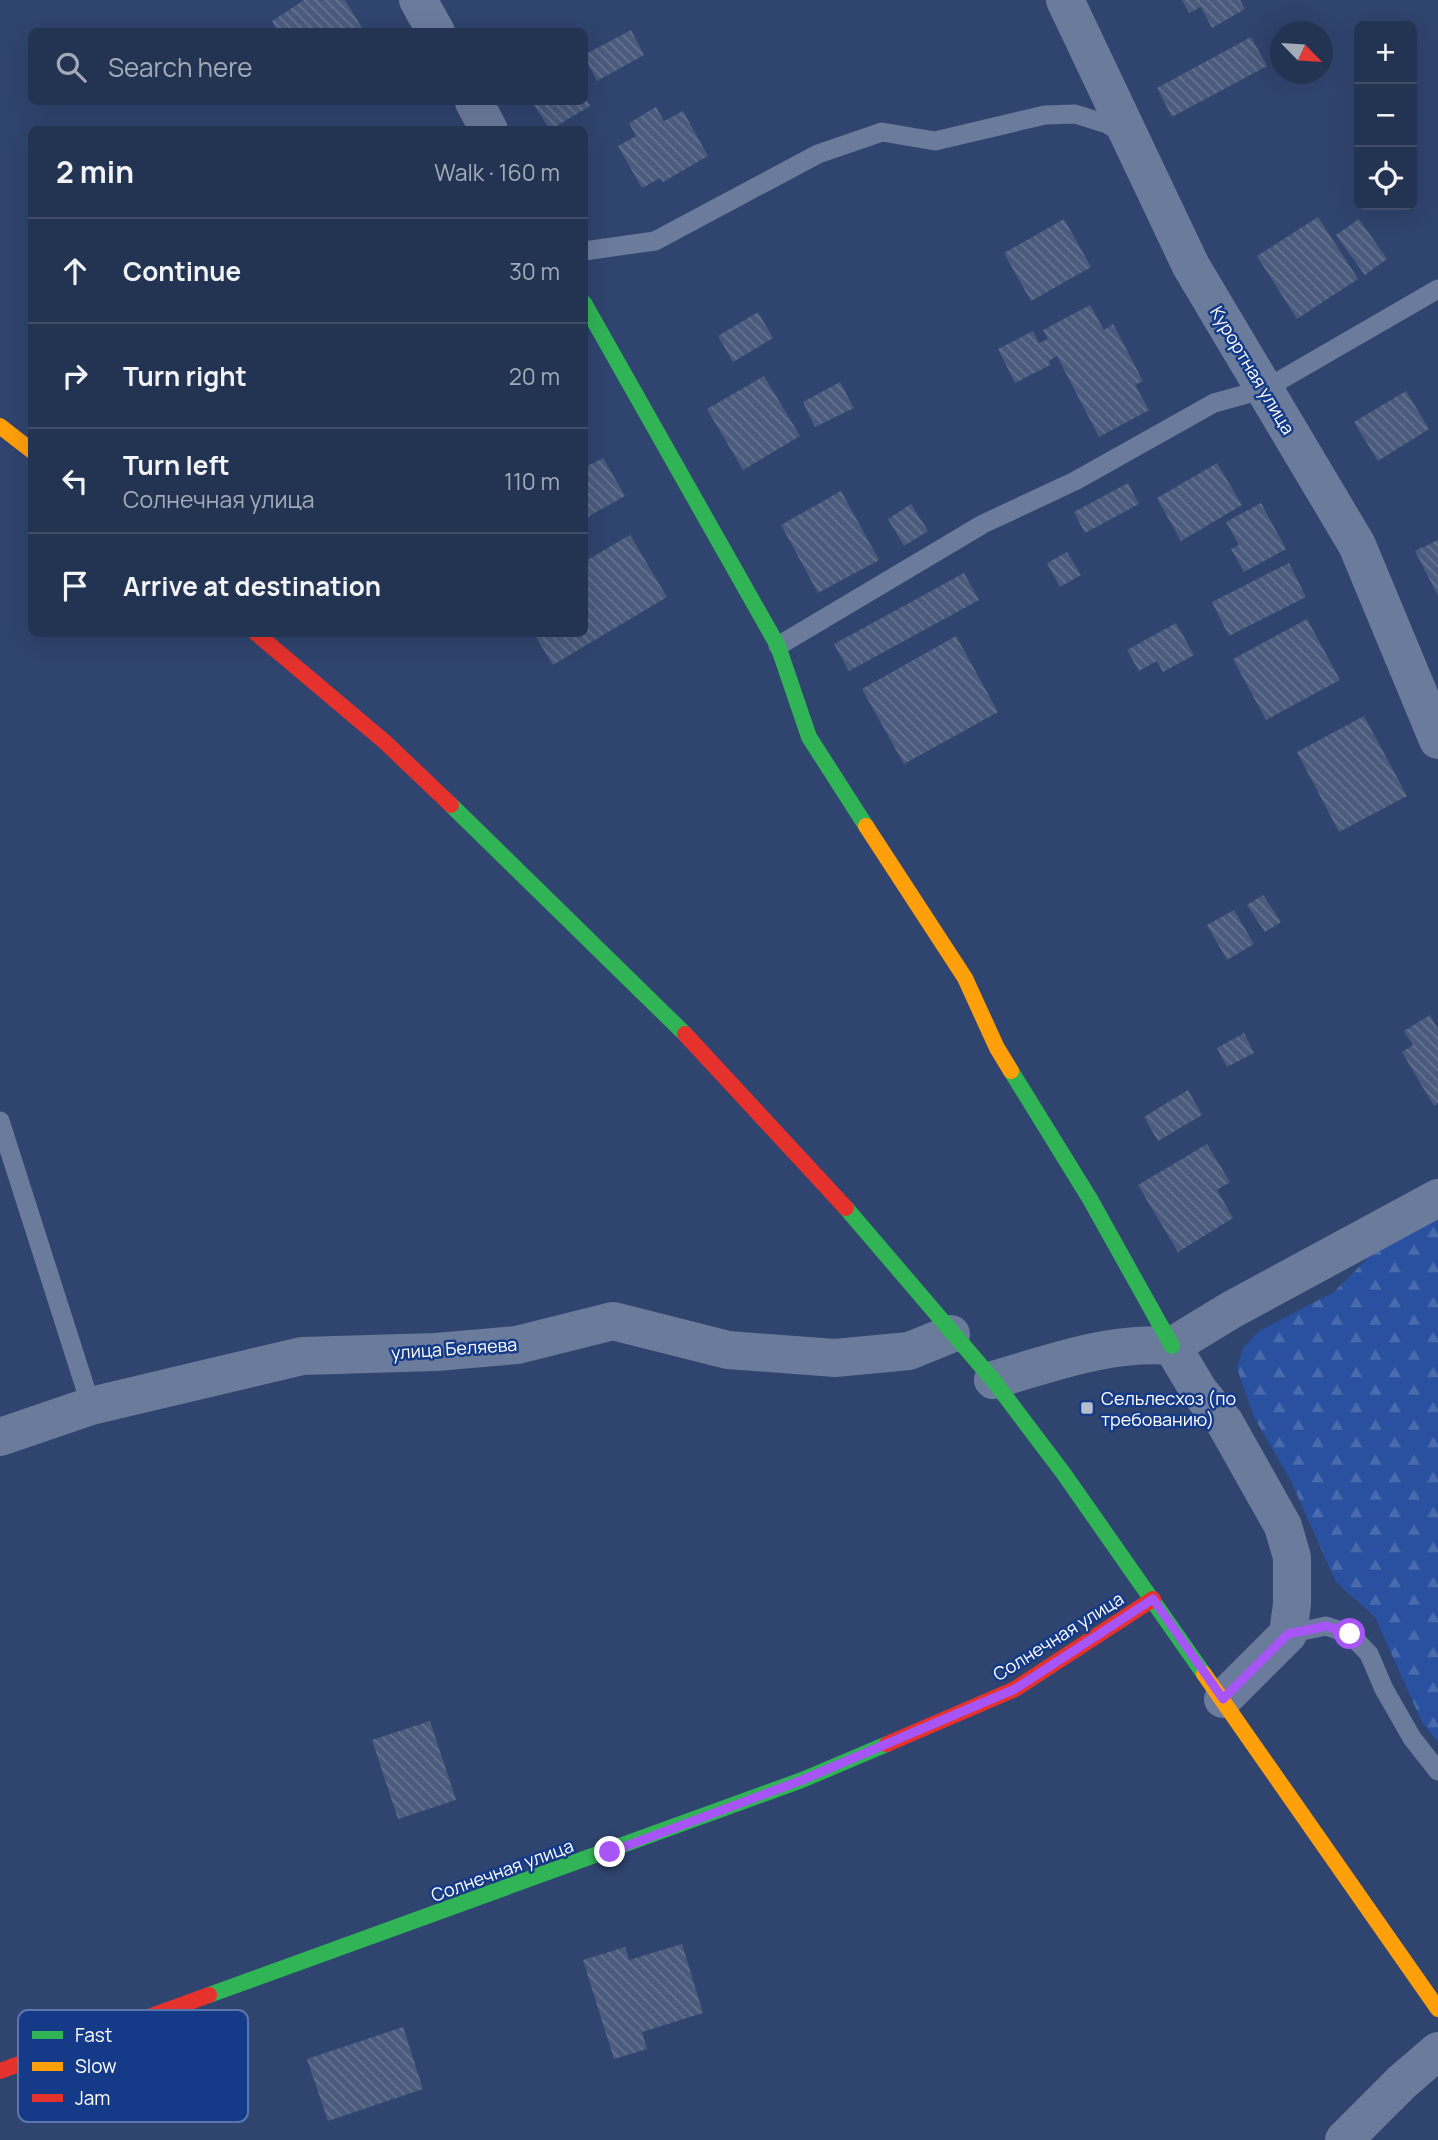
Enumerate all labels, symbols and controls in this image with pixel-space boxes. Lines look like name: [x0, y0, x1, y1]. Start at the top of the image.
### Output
north arrow: [1270, 21, 1333, 84]
map controls: [1354, 21, 1417, 210]
button: +: [1354, 21, 1417, 84]
search box: [28, 28, 588, 105]
icon: search: [52, 48, 90, 86]
text: Search here: [108, 49, 253, 85]
button: −: [1354, 84, 1417, 147]
button: locate: [1354, 147, 1417, 210]
text: 2 min: [56, 151, 134, 192]
text: Walk · 160 m: [434, 156, 560, 188]
icon: ahead: [56, 252, 94, 290]
text: Continue: [123, 253, 241, 289]
text: 30 m: [509, 255, 560, 287]
street label: Курортная улица: [1205, 301, 1301, 439]
icon: right: [56, 357, 94, 395]
text: Turn right: [123, 358, 247, 394]
text: 20 m: [509, 360, 560, 392]
text: Turn left: [123, 447, 230, 483]
icon: left: [56, 462, 94, 500]
text: 110 m: [504, 465, 560, 497]
text: Солнечная улица: [123, 483, 315, 515]
icon: arrive: [56, 567, 94, 605]
text: Arrive at destination: [123, 568, 381, 604]
street label: улица Беляева: [390, 1332, 518, 1364]
place label: Сельлесхоз (по требованию): [1101, 1386, 1236, 1431]
marker: Сельлесхоз (по требованию): [1079, 1400, 1095, 1416]
street label: Солнечная улица: [988, 1586, 1128, 1686]
route start: [1334, 1618, 1365, 1649]
street label: Солнечная улица: [427, 1833, 577, 1907]
route end: [594, 1836, 625, 1867]
legend: [18, 2010, 248, 2122]
text: Fast: [75, 2022, 112, 2048]
text: Slow: [75, 2053, 117, 2079]
text: Jam: [75, 2085, 110, 2111]

